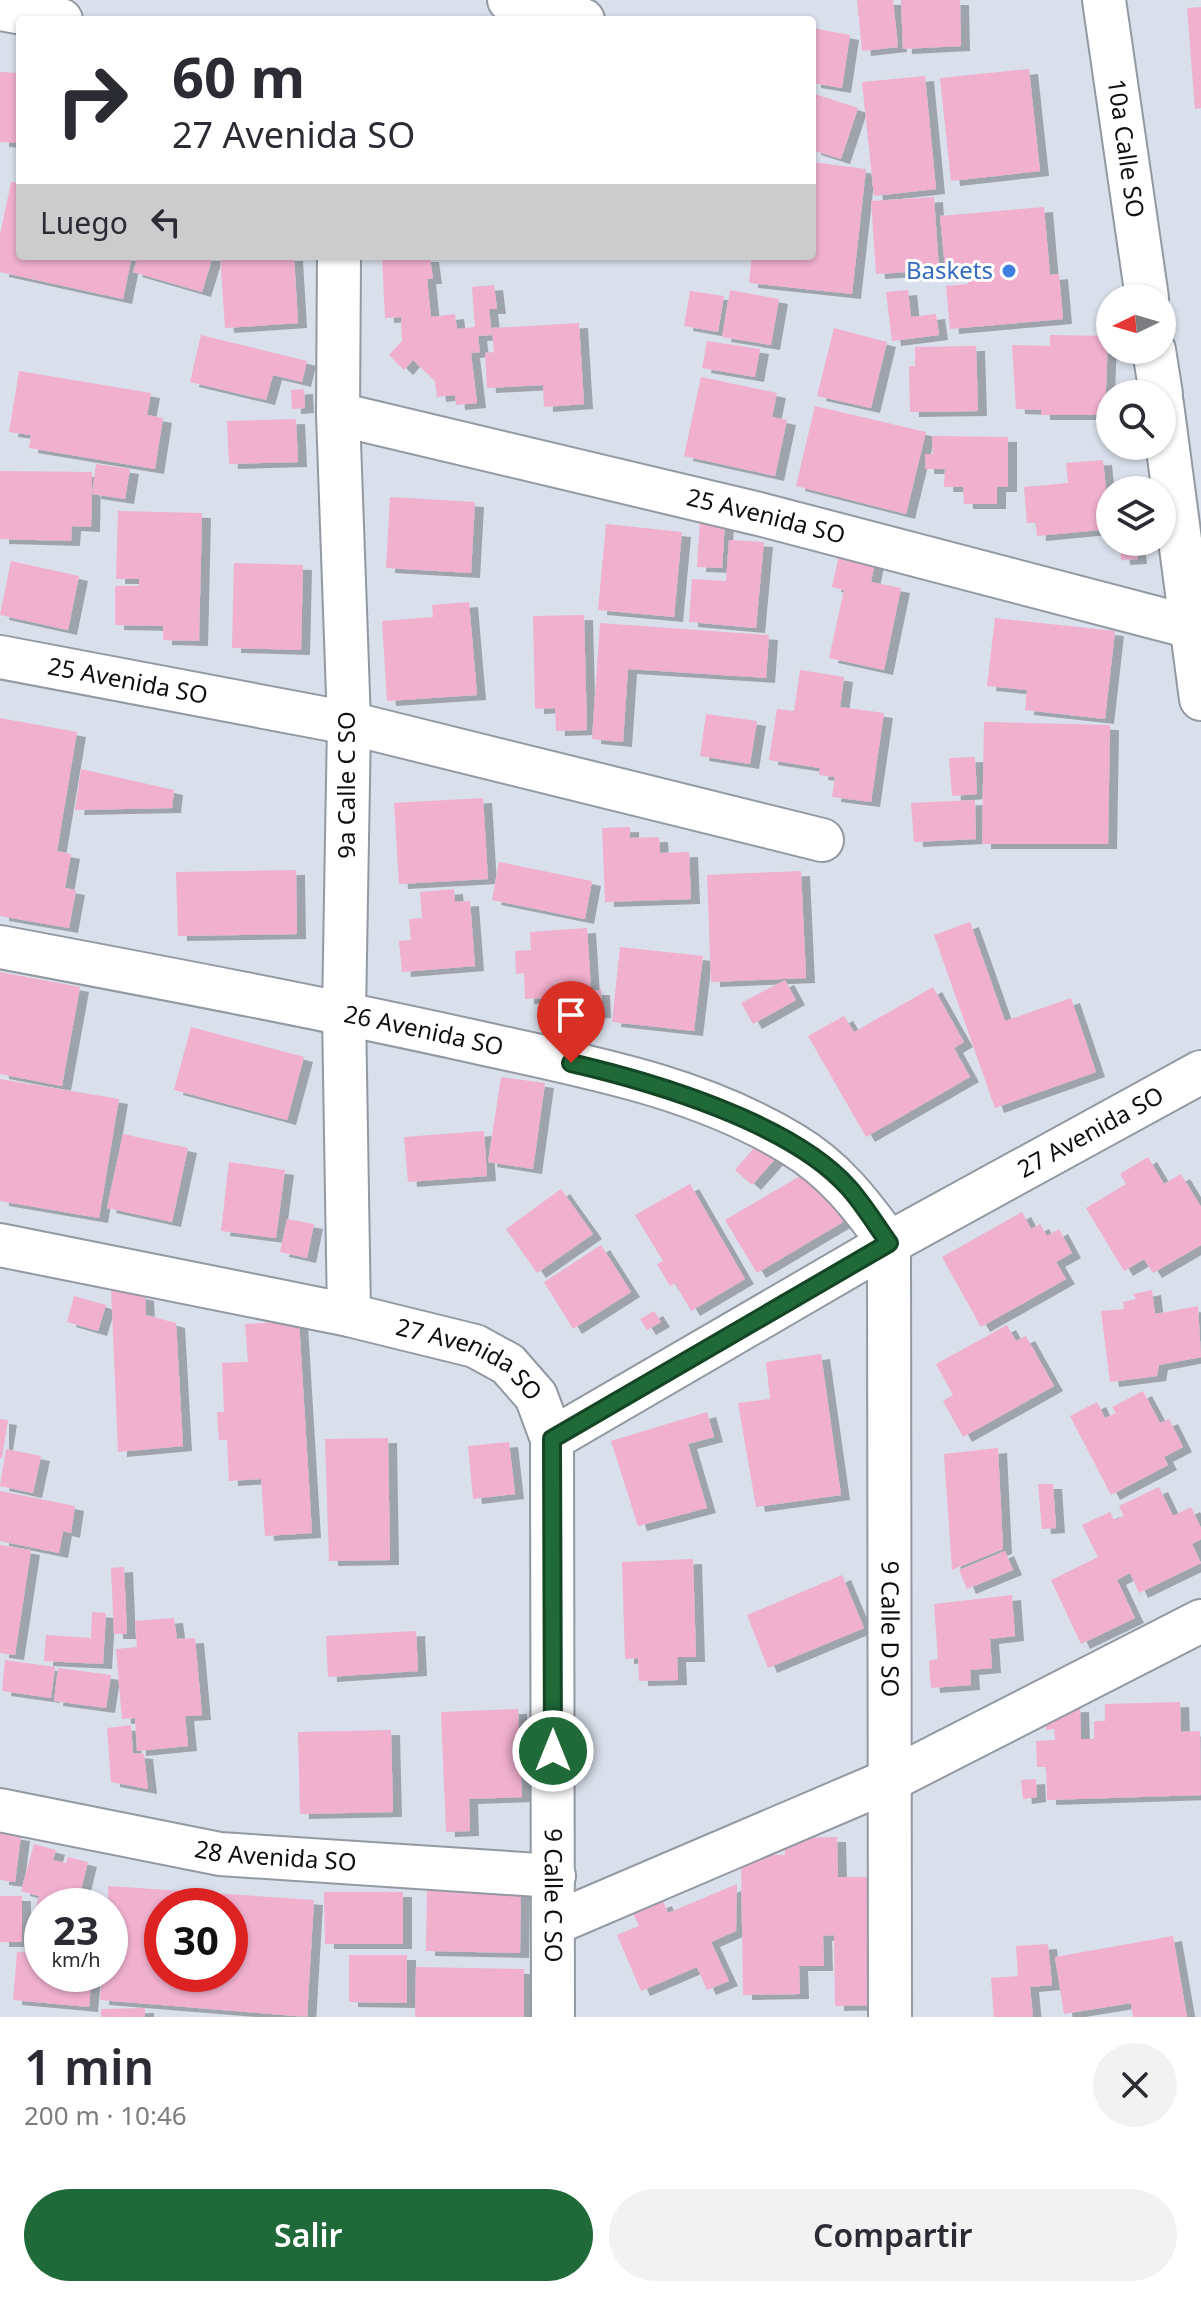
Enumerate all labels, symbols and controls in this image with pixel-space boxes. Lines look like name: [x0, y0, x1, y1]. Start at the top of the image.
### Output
text: 60 m: [172, 38, 305, 114]
icon: right: [40, 48, 144, 152]
street label: 10a Calle SO: [1101, 77, 1153, 220]
text: 27 Avenida SO: [172, 110, 415, 159]
icon: left: [144, 200, 188, 244]
text: Luego: [40, 202, 128, 243]
place label: Baskets: [906, 253, 993, 286]
marker: Baskets: [1000, 262, 1018, 280]
north arrow: [1096, 284, 1176, 364]
map controls: [1096, 284, 1176, 556]
button: search: [1096, 380, 1176, 460]
button: layers: [1096, 476, 1176, 556]
street label: 25 Avenida SO: [684, 479, 849, 551]
street label: 25 Avenida SO: [45, 648, 211, 711]
street label: 9a Calle C SO: [329, 711, 362, 859]
pin: [537, 981, 605, 1063]
icon: arrive: [549, 993, 593, 1037]
street label: 26 Avenida SO: [341, 996, 507, 1063]
street label: 27 Avenida SO: [1011, 1078, 1169, 1185]
street label: 27 Avenida SO: [393, 1309, 550, 1407]
street label: 9 Calle D SO: [874, 1561, 908, 1697]
position arrow: [511, 1709, 595, 1793]
street label: 9 Calle C SO: [538, 1828, 571, 1962]
street label: 28 Avenida SO: [192, 1831, 358, 1878]
speed limit sign: 30: [144, 1888, 248, 1992]
text: 23: [53, 1902, 99, 1957]
text: km/h: [51, 1946, 101, 1973]
text: 1 min: [24, 2034, 154, 2099]
button: close: [1093, 2043, 1177, 2127]
text: 200 m · 10:46: [24, 2097, 187, 2133]
button: Salir: [24, 2189, 593, 2281]
button: Compartir: [609, 2189, 1177, 2281]

